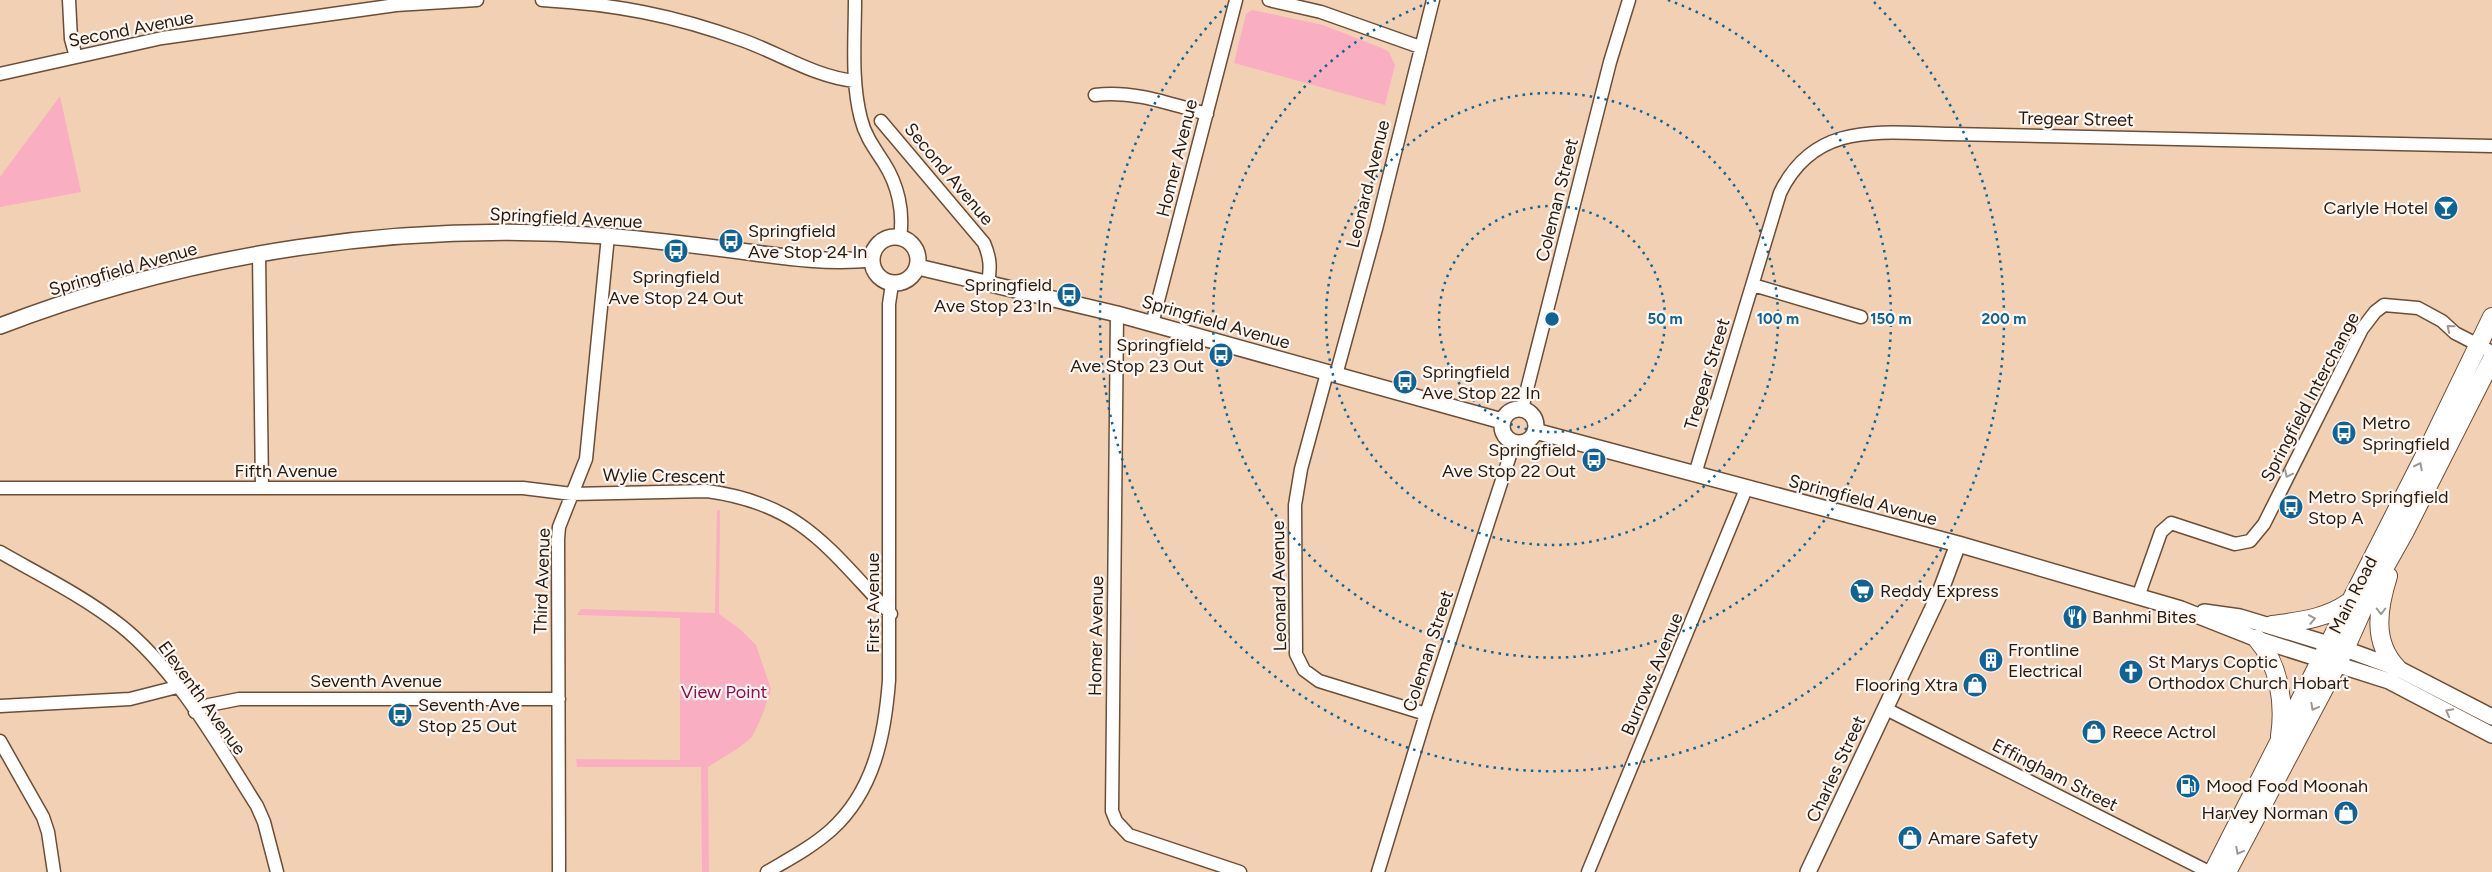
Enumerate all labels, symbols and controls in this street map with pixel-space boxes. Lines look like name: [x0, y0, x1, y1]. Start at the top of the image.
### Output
street label: Second Avenue: [67, 6, 196, 52]
street label: Homer Avenue: [1152, 97, 1202, 219]
street label: Tregear Street: [2018, 107, 2134, 131]
street label: Second Avenue: [900, 118, 998, 230]
street label: Leonard Avenue: [1342, 118, 1395, 250]
street label: Coleman Street: [1531, 136, 1583, 264]
bar icon: Carlyle Hotel: [2433, 195, 2459, 221]
place label: Carlyle Hotel: [2324, 197, 2428, 219]
street label: Springfield Avenue: [489, 203, 643, 233]
place label: Springfield Ave Stop 24 In: [748, 220, 867, 263]
bus stop icon: Springfield Ave Stop 24 In: [718, 228, 744, 254]
street label: Springfield Avenue: [46, 237, 200, 301]
bus stop icon: Springfield Ave Stop 24 Out: [663, 238, 689, 264]
place label: Springfield Ave Stop 24 Out: [608, 266, 744, 309]
place label: Springfield Ave Stop 23 In: [934, 274, 1052, 317]
bus stop icon: Springfield Ave Stop 23 In: [1056, 282, 1082, 308]
street label: Springfield Avenue: [1139, 290, 1293, 354]
street label: Springfield Interchange: [2256, 308, 2364, 486]
centre of rings: [1543, 310, 1561, 328]
text: 50 m: [1647, 310, 1683, 328]
text: 100 m: [1757, 310, 1799, 328]
text: 150 m: [1870, 310, 1912, 328]
text: 200 m: [1982, 310, 2026, 328]
street label: Tregear Street: [1680, 315, 1734, 432]
one-way arrow: [2447, 326, 2456, 334]
place label: Springfield Ave Stop 23 Out: [1070, 334, 1204, 377]
bus stop icon: Springfield Ave Stop 23 Out: [1208, 342, 1234, 368]
place label: Springfield Ave Stop 22 In: [1422, 361, 1540, 404]
bus stop icon: Springfield Ave Stop 22 In: [1392, 369, 1418, 395]
place label: Metro Springfield: [2362, 412, 2450, 455]
bus stop icon: Metro Springfield: [2331, 420, 2357, 446]
place label: Springfield Ave Stop 22 Out: [1442, 439, 1576, 482]
bus stop icon: Springfield Ave Stop 22 Out: [1581, 447, 1607, 473]
street label: Fifth Avenue: [235, 460, 338, 482]
one-way arrow: [2413, 462, 2423, 471]
street label: Wylie Crescent: [602, 464, 726, 488]
one-way arrow: [2284, 469, 2295, 478]
street label: Springfield Avenue: [1786, 470, 1940, 530]
place label: Metro Springfield Stop A: [2308, 486, 2449, 529]
bus stop icon: Metro Springfield Stop A: [2278, 494, 2304, 520]
street label: Leonard Avenue: [1267, 520, 1291, 652]
street label: Third Avenue: [529, 527, 555, 634]
street label: Main Road: [2324, 552, 2382, 638]
street label: First Avenue: [862, 553, 884, 653]
street label: Homer Avenue: [1084, 575, 1108, 696]
supermarket icon: Reddy Express: [1849, 578, 1875, 604]
place label: Reddy Express: [1880, 580, 1999, 602]
street label: Coleman Street: [1398, 587, 1458, 715]
restaurant icon: Banhmi Bites: [2062, 604, 2088, 630]
place label: Banhmi Bites: [2092, 606, 2196, 628]
one-way arrow: [2376, 608, 2386, 615]
street label: Burrows Avenue: [1616, 609, 1688, 739]
one-way arrow: [2307, 614, 2316, 625]
street label: Eleventh Avenue: [153, 637, 251, 759]
place label: Frontline Electrical: [2008, 639, 2082, 682]
building icon: Frontline Electrical: [1978, 647, 2004, 673]
place label: St Marys Coptic Orthodox Church Hobart: [2148, 651, 2349, 694]
church icon: St Marys Coptic Orthodox Church Hobart: [2118, 659, 2144, 685]
street label: Seventh Avenue: [310, 670, 442, 692]
shop icon: Flooring Xtra: [1962, 672, 1988, 698]
place label: Flooring Xtra: [1855, 674, 1958, 696]
park label: View Point: [681, 681, 767, 703]
place label: Seventh Ave Stop 25 Out: [418, 694, 520, 737]
bus stop icon: Seventh Ave Stop 25 Out: [387, 702, 413, 728]
one-way arrow: [2310, 702, 2320, 711]
one-way arrow: [2445, 709, 2454, 719]
street label: Charles Street: [1802, 712, 1870, 826]
shop icon: Reece Actrol: [2081, 719, 2107, 745]
place label: Reece Actrol: [2112, 721, 2216, 743]
street label: Effingham Street: [1988, 734, 2122, 816]
fuel station icon: Mood Food Moonah: [2175, 773, 2201, 799]
place label: Mood Food Moonah: [2206, 775, 2368, 797]
shop icon: Harvey Norman: [2333, 800, 2359, 826]
place label: Harvey Norman: [2202, 802, 2328, 824]
shop icon: Amare Safety: [1897, 825, 1923, 851]
place label: Amare Safety: [1928, 827, 2038, 849]
one-way arrow: [2235, 846, 2245, 855]

